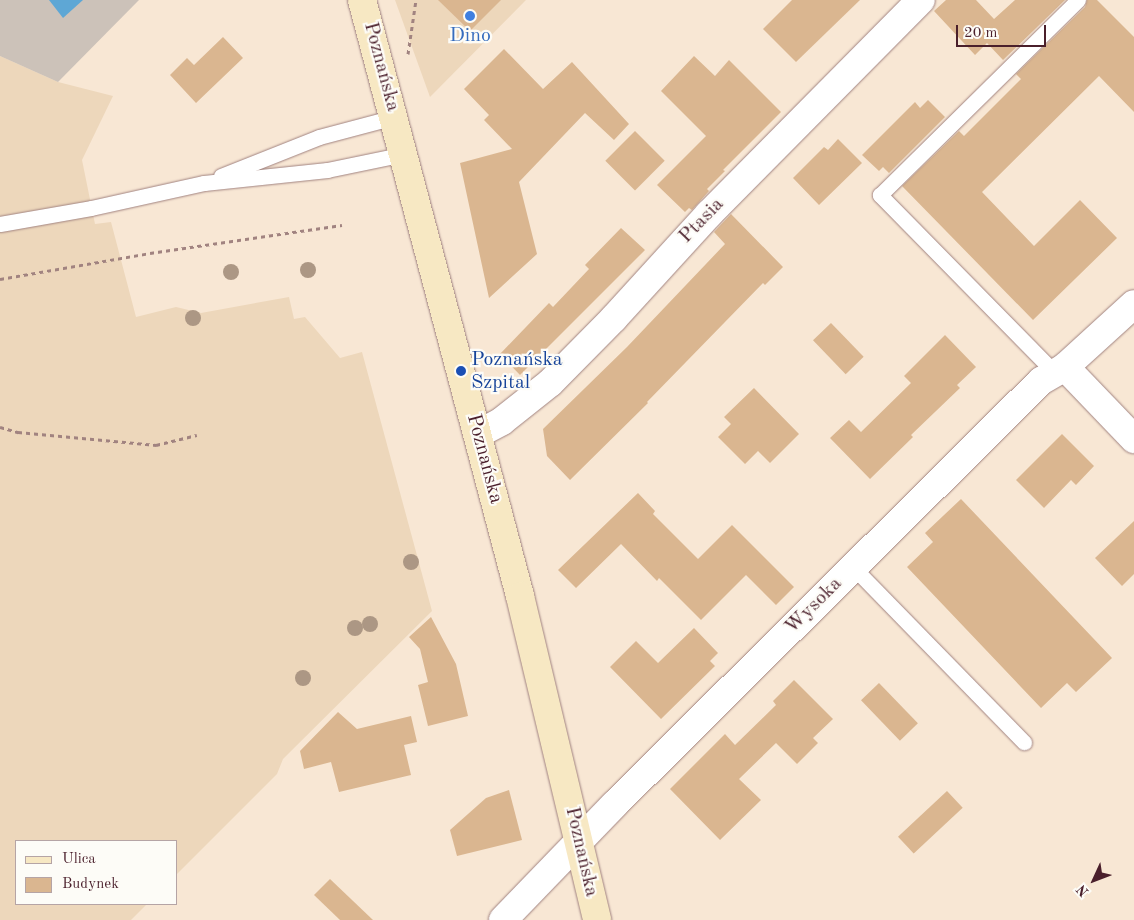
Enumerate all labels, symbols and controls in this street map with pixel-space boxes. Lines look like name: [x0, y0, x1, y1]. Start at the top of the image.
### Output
marker: Dino: [464, 10, 476, 22]
scale bar: [959, 15, 1049, 47]
street label: Poznańska: [358, 20, 404, 114]
place label: Dino: [449, 24, 491, 48]
text: 20 m: [964, 26, 998, 41]
street label: Ptasia: [674, 193, 730, 249]
place label: Poznańska Szpital: [471, 348, 563, 395]
marker: Poznańska Szpital: [455, 365, 467, 377]
street label: Poznańska: [461, 412, 507, 506]
street label: Wysoka: [780, 572, 848, 640]
street label: Poznańska: [559, 805, 603, 899]
legend: [15, 840, 178, 905]
text: Ulica: [62, 852, 96, 867]
north arrow: [1069, 855, 1119, 905]
text: Budynek: [62, 877, 119, 892]
text: N: [1074, 882, 1092, 899]

